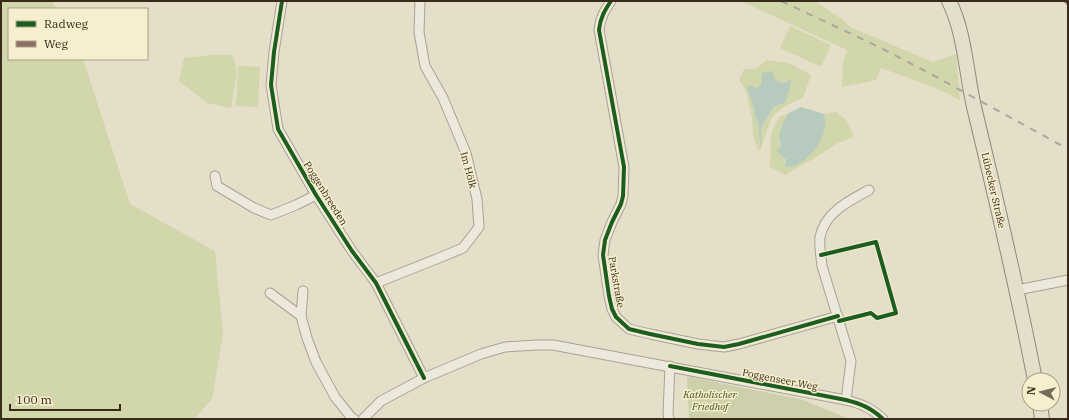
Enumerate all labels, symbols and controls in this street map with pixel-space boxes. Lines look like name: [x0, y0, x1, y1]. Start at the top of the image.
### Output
legend: [8, 8, 148, 60]
text: Radweg: [44, 16, 89, 31]
text: Weg: [44, 36, 69, 51]
street label: Im Hölk: [457, 150, 480, 190]
street label: Lübecker Straße: [978, 151, 1009, 229]
street label: Poggenbreeden: [301, 159, 351, 228]
street label: Parkstraße: [606, 255, 627, 309]
street label: Poggenseer Weg: [741, 366, 819, 393]
north arrow: [1021, 372, 1061, 412]
text: N: [1024, 385, 1039, 396]
scale bar: [10, 386, 120, 412]
park label: Katholischer Friedhof: [682, 388, 737, 413]
text: 100 m: [16, 392, 52, 407]

